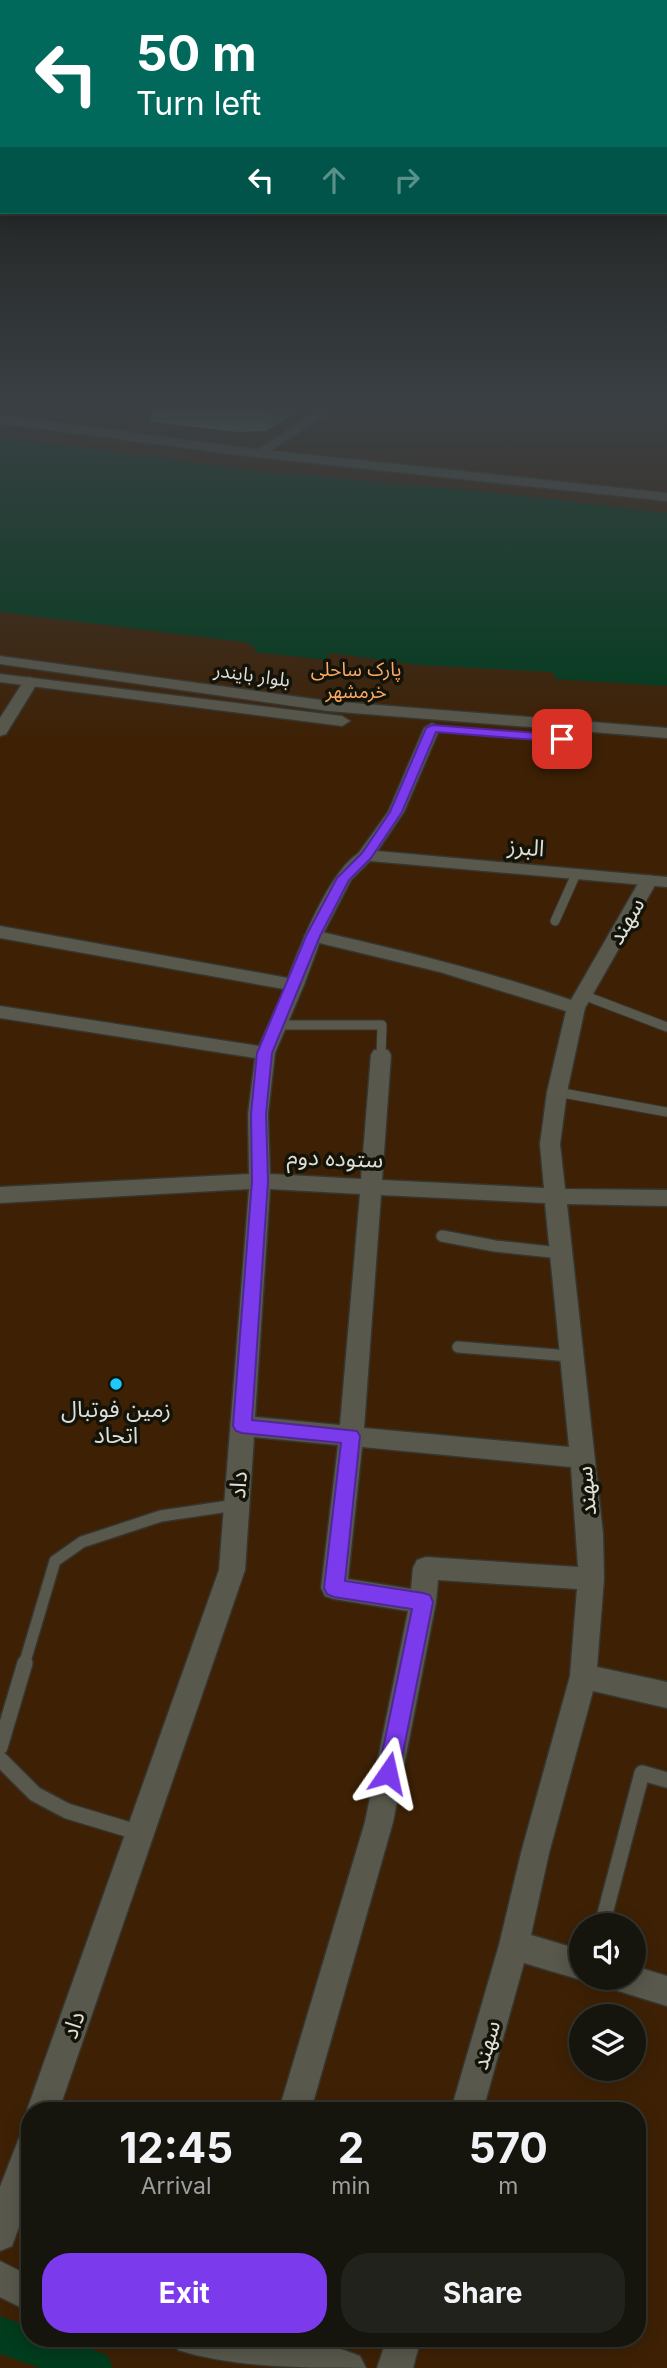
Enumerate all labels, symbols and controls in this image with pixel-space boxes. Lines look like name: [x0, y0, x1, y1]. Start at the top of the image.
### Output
text: 50 m: [136, 24, 257, 83]
icon: left: [21, 28, 112, 119]
text: Turn left: [136, 84, 261, 123]
icon: left: [242, 161, 280, 199]
icon: ahead: [315, 161, 353, 199]
icon: right: [388, 161, 426, 199]
street label: بلوار بایندر: [212, 658, 292, 692]
park label: پارک ساحلی خرمشهر: [311, 658, 401, 703]
pin: [532, 709, 592, 769]
icon: arrive: [543, 720, 581, 758]
street label: البرز: [505, 831, 546, 863]
street label: سهند: [601, 892, 651, 950]
street label: ستوده دوم: [286, 1142, 384, 1178]
marker: زمین فوتبال اتحاد: [108, 1376, 124, 1392]
place label: زمین فوتبال اتحاد: [61, 1395, 171, 1449]
street label: سهند: [570, 1465, 602, 1517]
street label: داد: [223, 1470, 253, 1500]
position arrow: [351, 1736, 425, 1810]
map controls: [569, 1913, 646, 2081]
button: sound: [569, 1913, 646, 1990]
button: layers: [569, 2004, 646, 2081]
street label: داد: [55, 2007, 91, 2043]
street label: سهند: [466, 2017, 506, 2073]
text: 12:45: [119, 2122, 233, 2173]
text: 2: [338, 2122, 364, 2173]
text: 570: [469, 2122, 548, 2173]
text: Arrival: [141, 2172, 212, 2200]
text: min: [331, 2172, 371, 2200]
text: m: [498, 2172, 518, 2200]
button: Exit: [42, 2253, 327, 2333]
button: Share: [341, 2253, 625, 2333]

